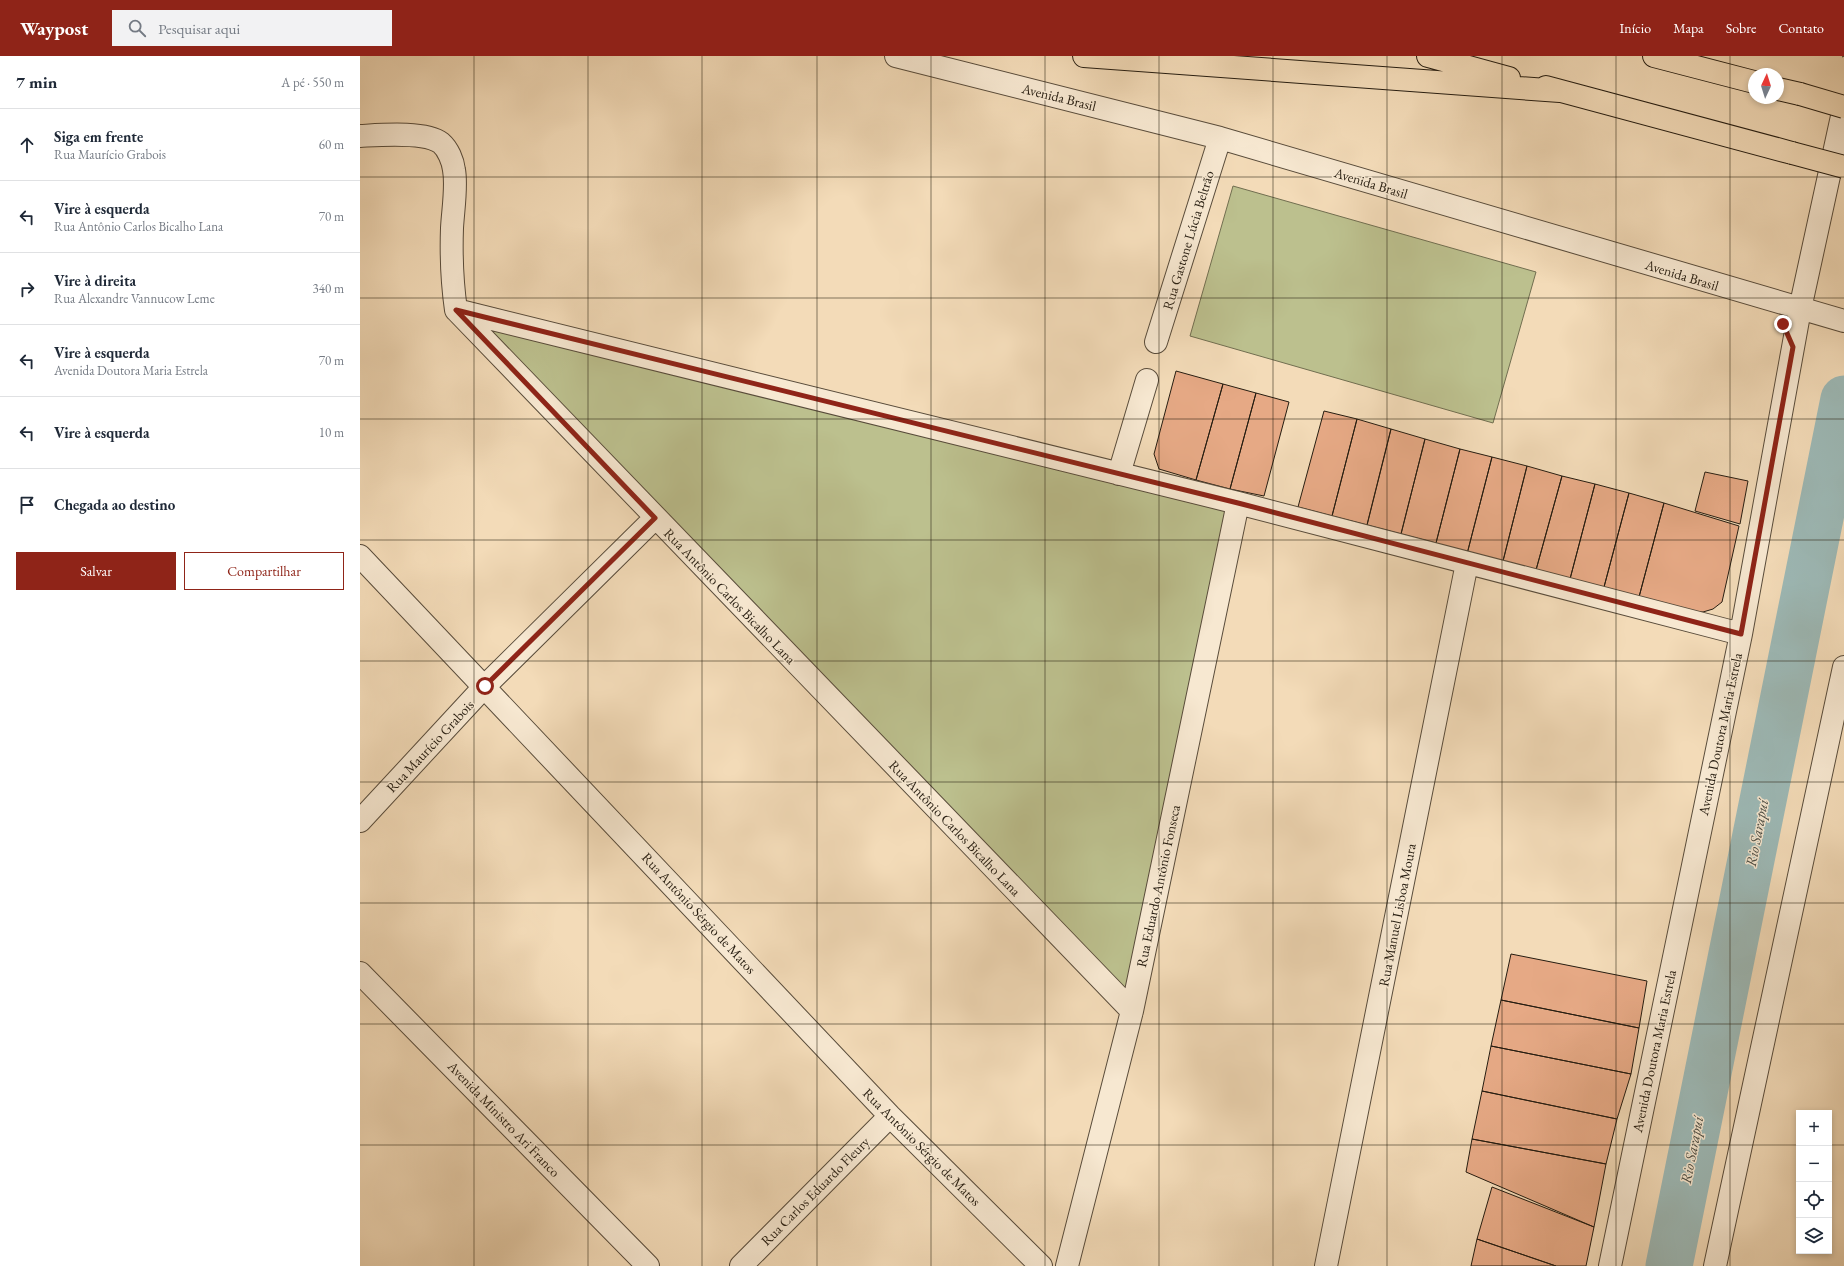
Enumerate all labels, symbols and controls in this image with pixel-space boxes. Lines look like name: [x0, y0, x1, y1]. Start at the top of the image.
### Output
search box: [112, 10, 392, 46]
text: Waypost: [20, 16, 88, 41]
icon: search: [126, 17, 148, 39]
text: Pesquisar aqui: [158, 19, 240, 38]
text: Início: [1619, 19, 1651, 37]
text: Mapa: [1673, 19, 1704, 37]
text: Sobre: [1726, 19, 1756, 37]
text: Contato: [1778, 19, 1824, 37]
north arrow: [1748, 68, 1784, 104]
text: 7 min: [16, 71, 57, 93]
text: A pé · 550 m: [281, 74, 344, 91]
street label: Avenida Brasil: [1019, 79, 1099, 115]
text: Siga em frente: [54, 127, 143, 146]
icon: ahead: [16, 134, 38, 156]
text: 60 m: [319, 136, 344, 153]
text: Rua Maurício Grabois: [54, 146, 166, 163]
street label: Avenida Brasil: [1331, 163, 1411, 203]
street label: Rua Gastone Lúcia Beltrão: [1158, 168, 1218, 312]
text: Vire à esquerda: [54, 199, 150, 218]
icon: left: [16, 206, 38, 228]
text: 70 m: [319, 208, 344, 225]
text: Rua Antônio Carlos Bicalho Lana: [54, 218, 223, 235]
street label: Avenida Brasil: [1642, 255, 1722, 295]
text: Vire à direita: [54, 271, 136, 290]
icon: right: [16, 278, 38, 300]
text: 340 m: [313, 280, 344, 297]
text: Rua Alexandre Vannucow Leme: [54, 290, 215, 307]
route end: [1774, 315, 1792, 333]
text: Vire à esquerda: [54, 343, 150, 362]
icon: left: [16, 350, 38, 372]
text: 70 m: [319, 352, 344, 369]
text: Avenida Doutora Maria Estrela: [54, 362, 208, 379]
icon: left: [16, 422, 38, 444]
text: Vire à esquerda: [54, 423, 150, 442]
text: 10 m: [319, 424, 344, 441]
icon: arrive: [16, 494, 38, 516]
text: Chegada ao destino: [54, 495, 175, 514]
street label: Rua Antônio Carlos Bicalho Lana: [660, 524, 800, 668]
button: Salvar: [16, 552, 176, 590]
button: Compartilhar: [184, 552, 344, 590]
street label: Avenida Doutora Maria Estrela: [1694, 651, 1746, 818]
route start: [476, 677, 494, 695]
street label: Rua Maurício Grabois: [382, 695, 478, 796]
street label: Rua Antônio Carlos Bicalho Lana: [885, 756, 1025, 900]
water label: Rio Sarapuí: [1741, 796, 1773, 868]
street label: Rua Eduardo Antônio Fonseca: [1132, 803, 1184, 969]
street label: Rua Manuel Lisboa Moura: [1374, 842, 1420, 988]
street label: Rua Antônio Sérgio de Matos: [638, 848, 760, 978]
street label: Avenida Doutora Maria Estrela: [1628, 968, 1680, 1135]
street label: Avenida Ministro Ari Franco: [443, 1057, 564, 1181]
street label: Rua Antônio Sérgio de Matos: [859, 1084, 985, 1210]
map controls: [1796, 1110, 1832, 1254]
button: +: [1796, 1110, 1832, 1146]
water label: Rio Sarapuí: [1676, 1113, 1708, 1185]
street label: Rua Carlos Eduardo Fleury: [757, 1132, 874, 1249]
button: −: [1796, 1146, 1832, 1182]
button: locate: [1796, 1182, 1832, 1218]
button: layers: [1796, 1218, 1832, 1254]

